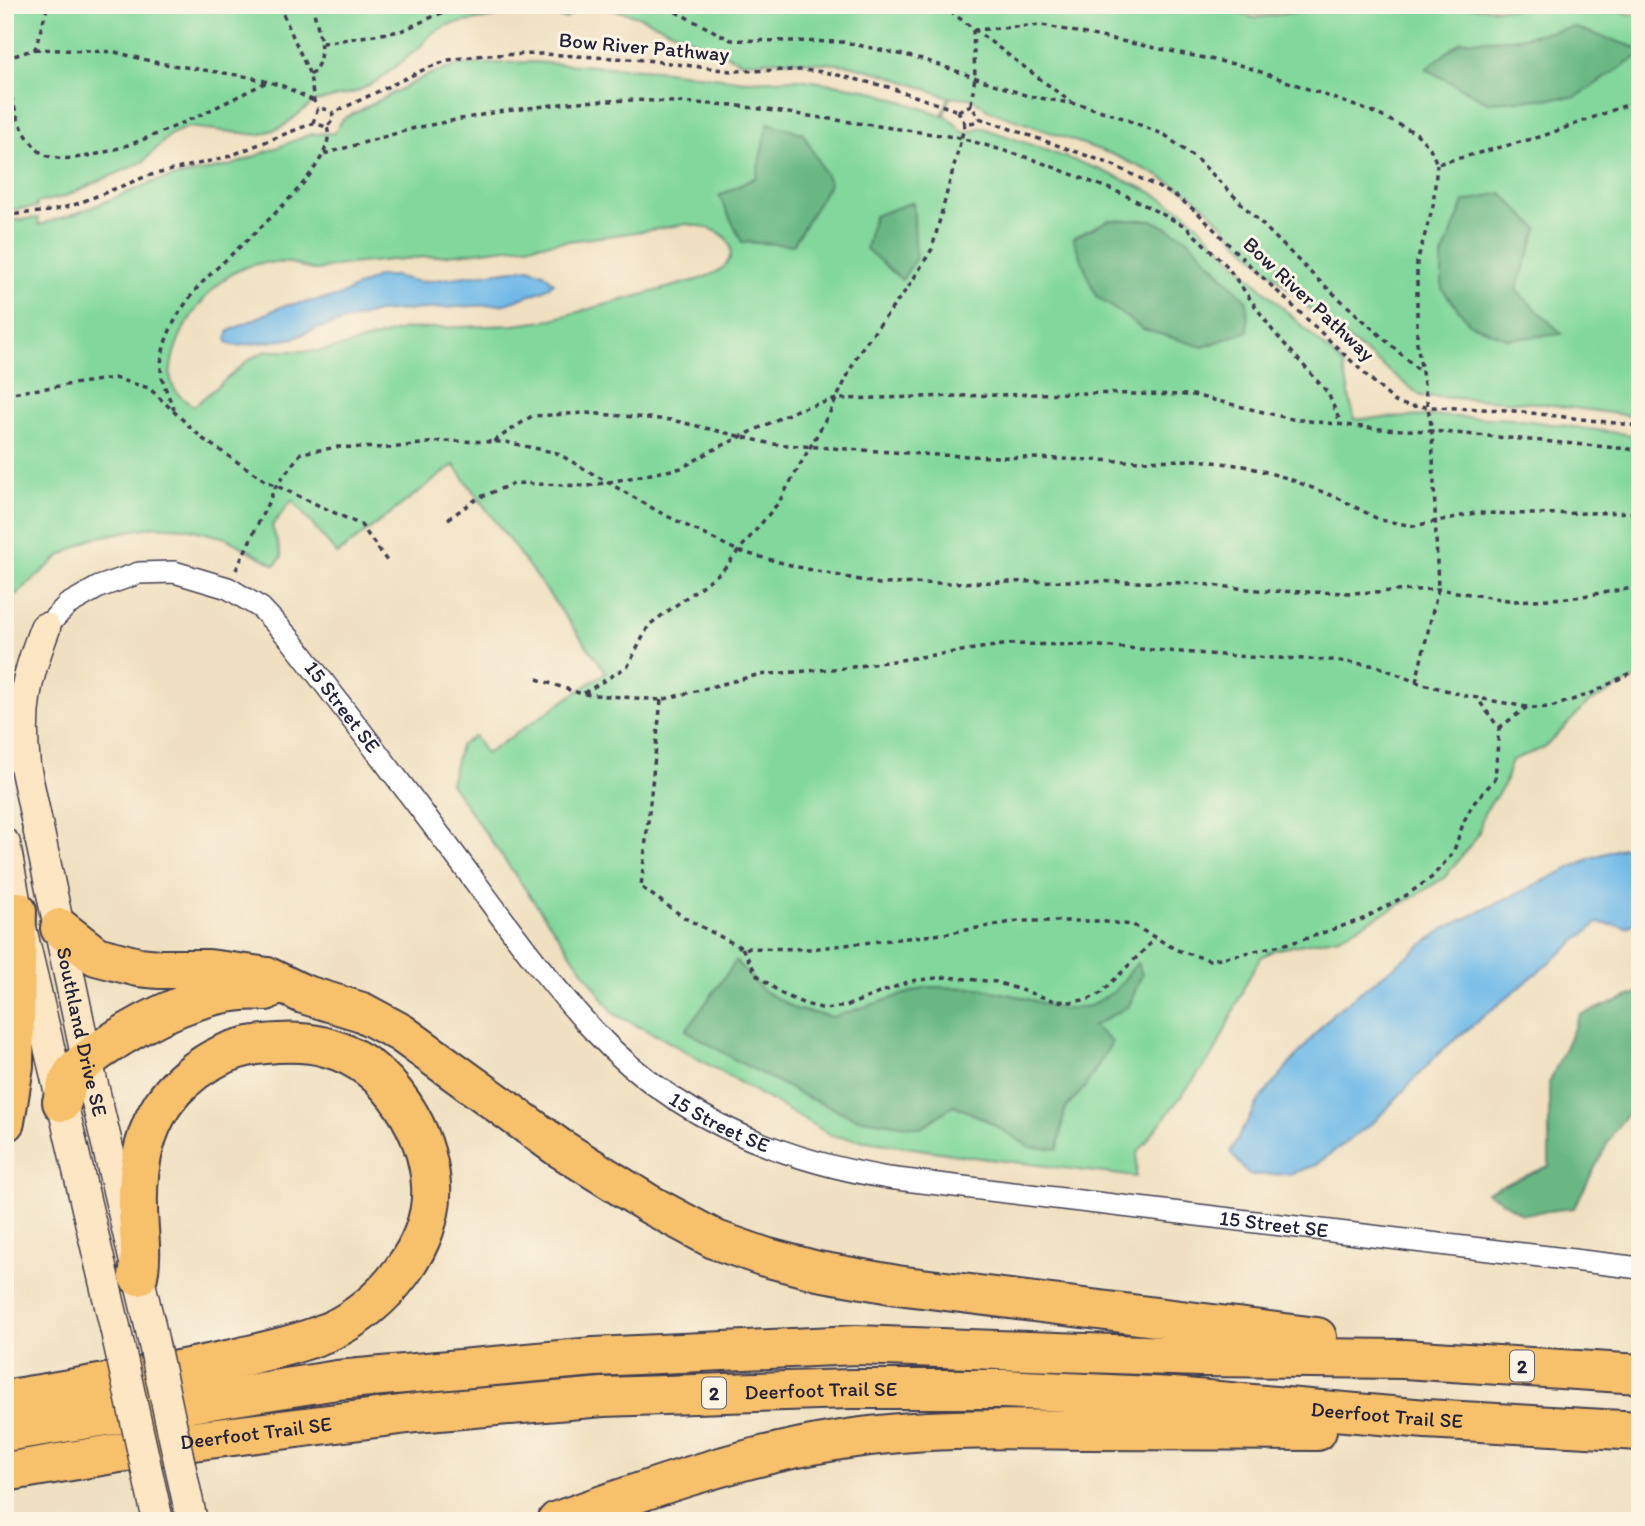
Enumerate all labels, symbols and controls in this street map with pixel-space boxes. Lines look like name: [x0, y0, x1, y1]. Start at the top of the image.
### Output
street label: Bow River Pathway: [558, 27, 730, 66]
street label: Bow River Pathway: [1238, 231, 1380, 366]
street label: 15 Street SE: [300, 656, 386, 757]
street label: Southland Drive SE: [52, 945, 113, 1119]
street label: 15 Street SE: [665, 1086, 773, 1158]
street label: 15 Street SE: [1218, 1205, 1330, 1243]
road number: 2: [1510, 1350, 1534, 1382]
street label: Deerfoot Trail SE: [744, 1376, 897, 1404]
road number: 2: [702, 1378, 726, 1408]
street label: Deerfoot Trail SE: [1310, 1396, 1464, 1433]
street label: Deerfoot Trail SE: [179, 1411, 333, 1455]

